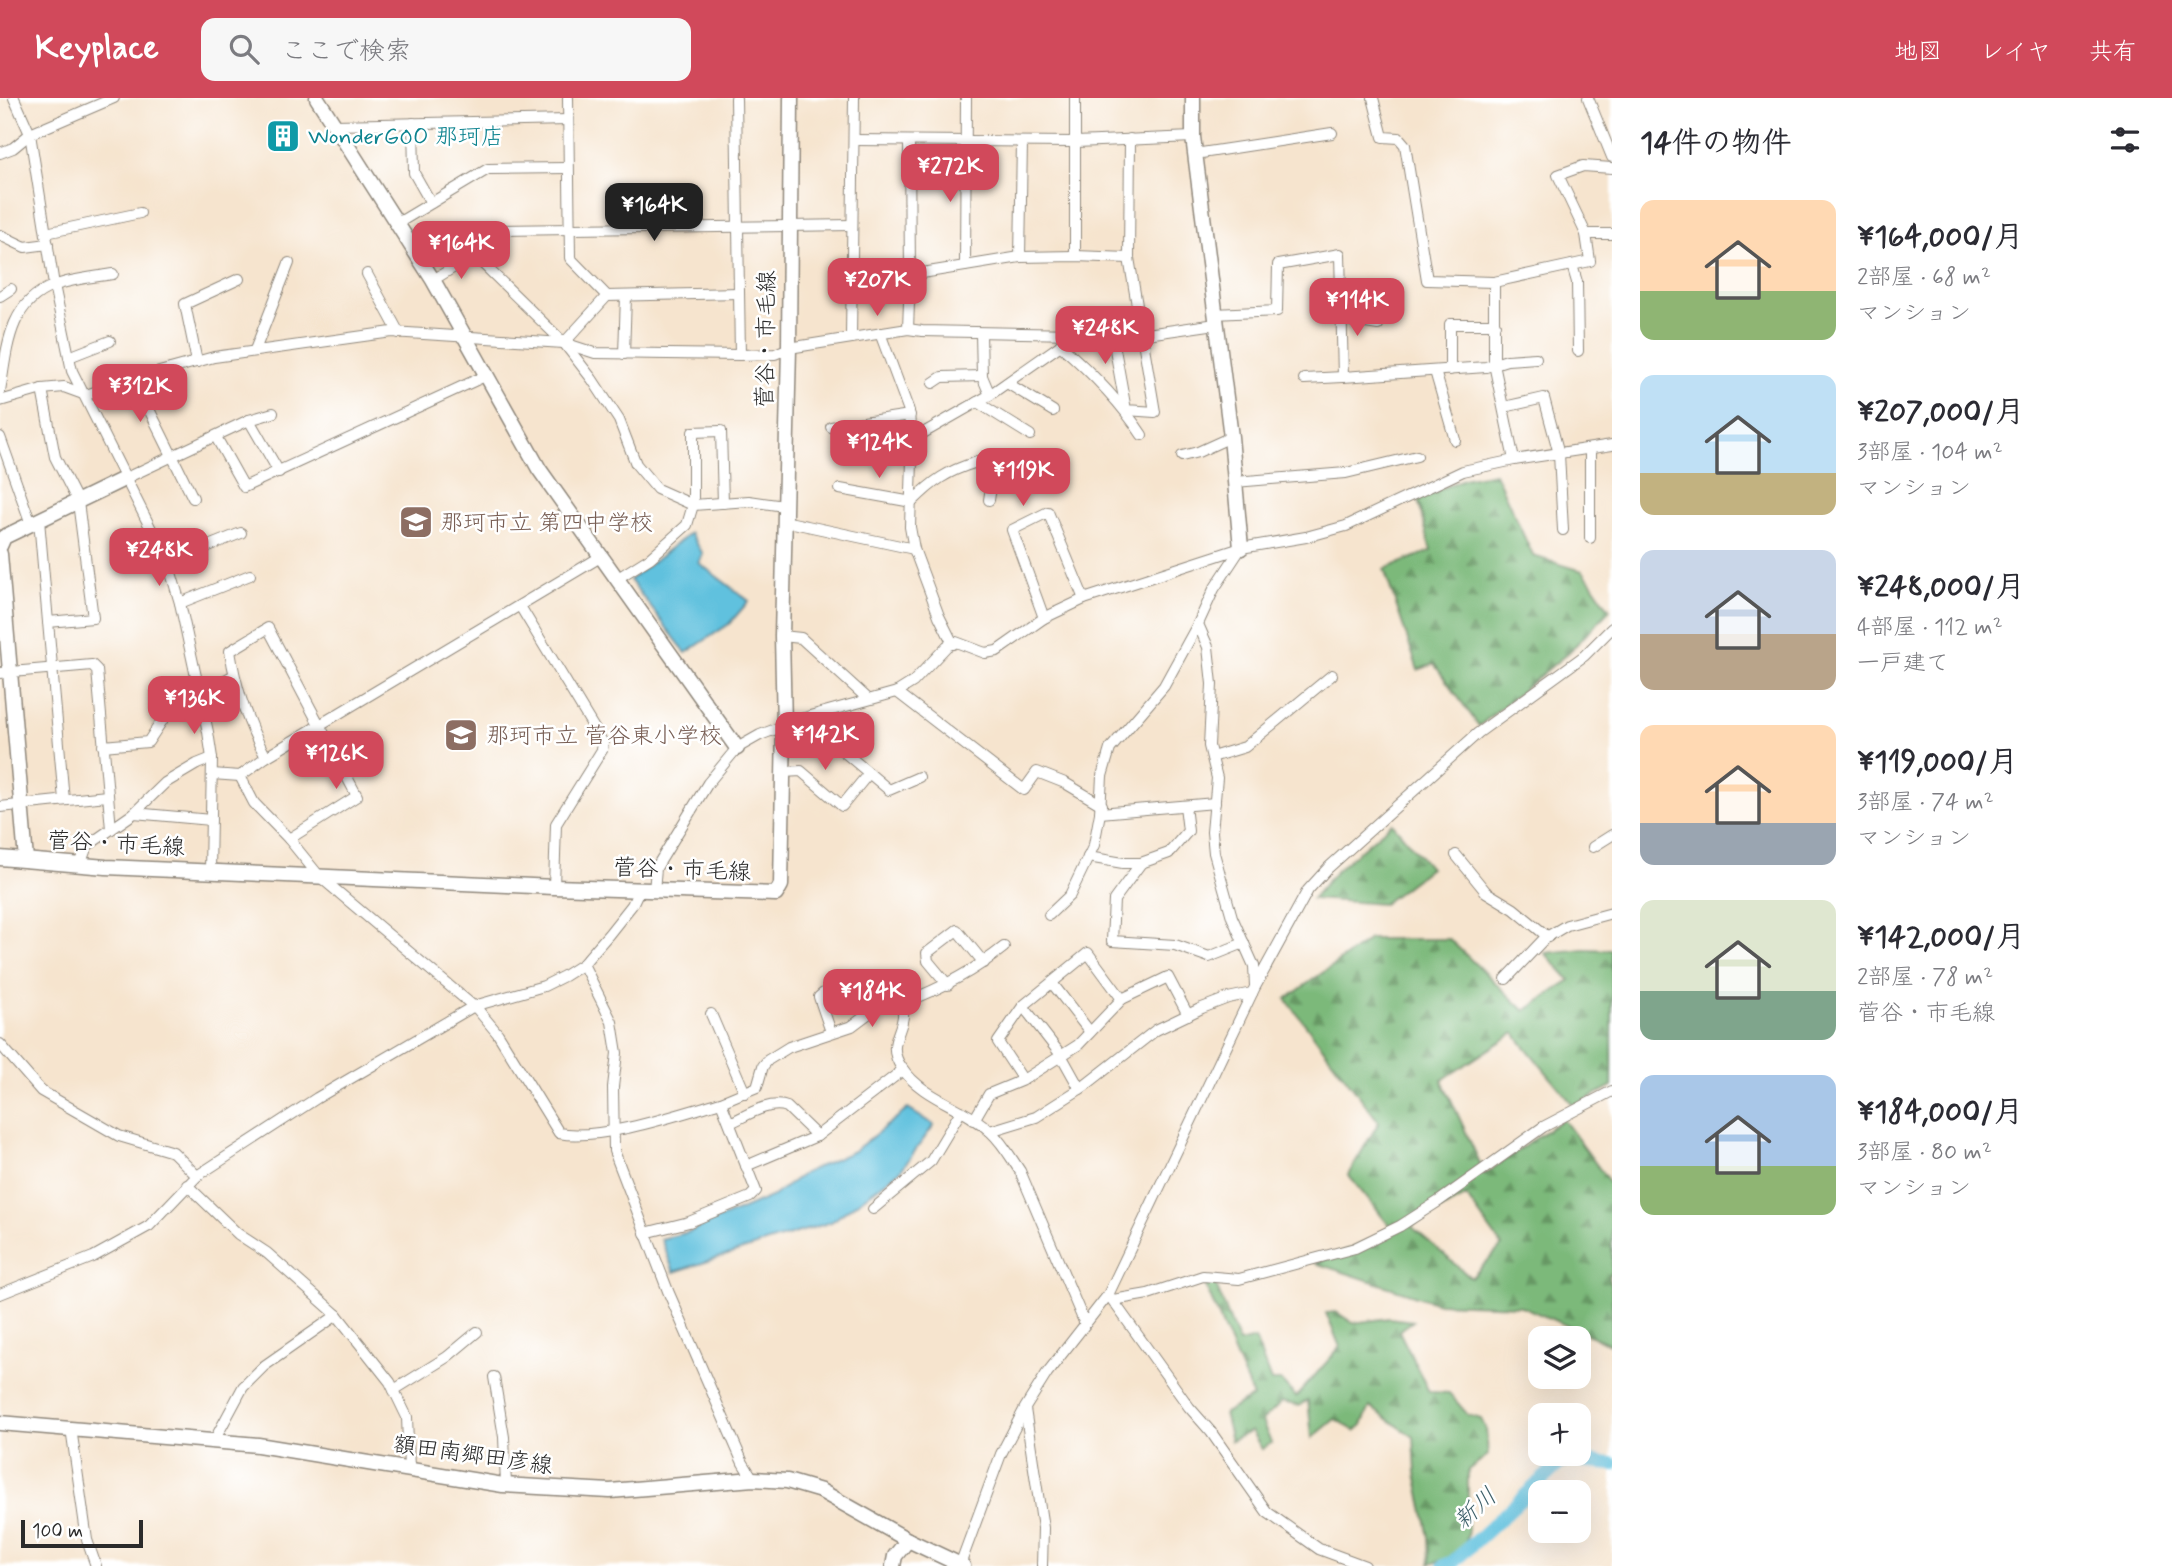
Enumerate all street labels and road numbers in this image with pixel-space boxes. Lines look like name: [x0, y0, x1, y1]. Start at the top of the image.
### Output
street label: 菅谷・市毛線: [751, 270, 783, 408]
street label: 菅谷・市毛線: [46, 826, 186, 864]
street label: 菅谷・市毛線: [612, 854, 751, 888]
street label: 額田南郷田彦線: [391, 1430, 555, 1482]

